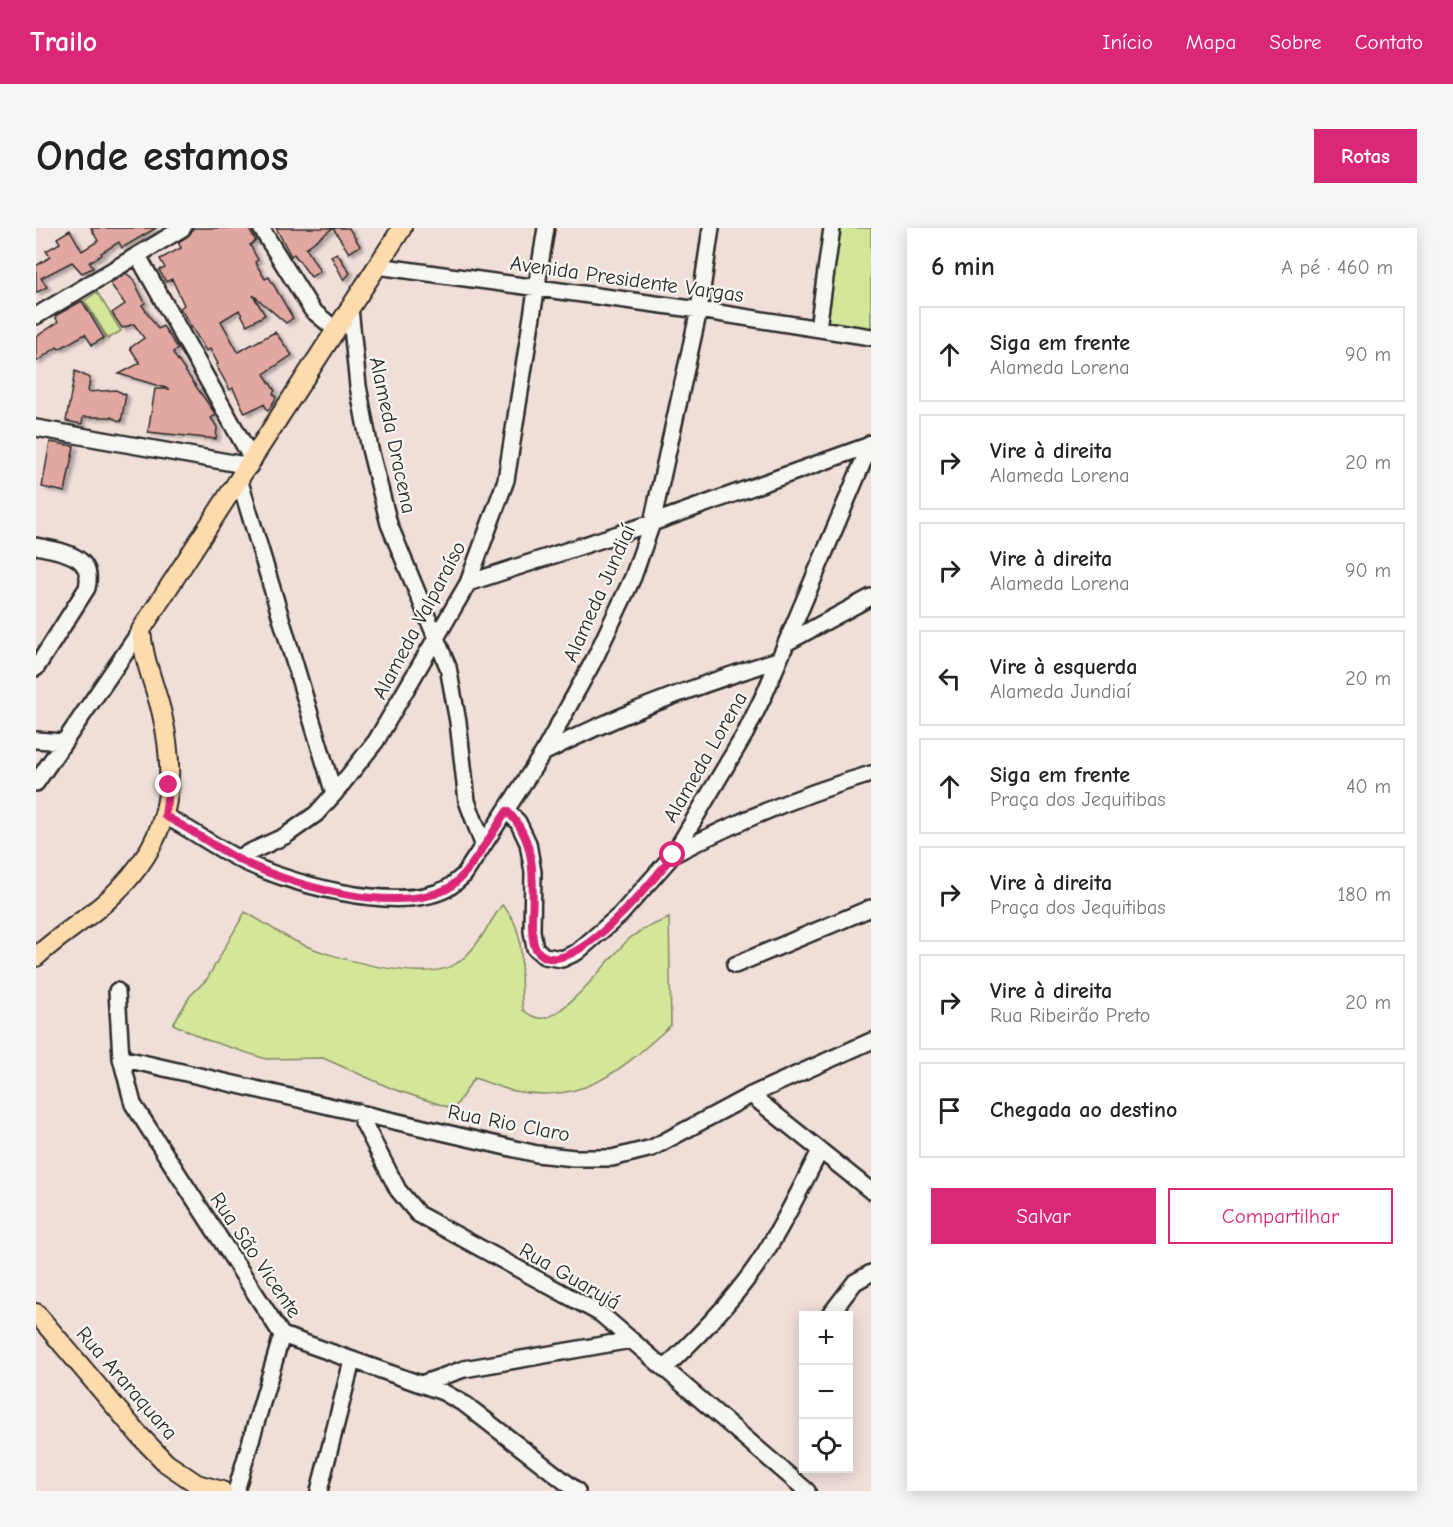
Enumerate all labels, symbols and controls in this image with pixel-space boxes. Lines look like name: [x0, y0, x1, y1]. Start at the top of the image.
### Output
text: Trailo: [30, 26, 97, 58]
text: Início: [1102, 30, 1153, 54]
text: Mapa: [1186, 30, 1236, 54]
text: Sobre: [1269, 30, 1322, 54]
text: Contato: [1355, 30, 1423, 54]
button: Rotas: [1314, 129, 1417, 183]
text: Onde estamos: [36, 132, 289, 181]
street label: Avenida Presidente Vargas: [509, 251, 745, 307]
text: 6 min: [931, 252, 995, 282]
text: A pé · 460 m: [1281, 256, 1393, 279]
text: Siga em frente: [990, 330, 1130, 356]
icon: ahead: [933, 338, 966, 371]
text: 90 m: [1345, 343, 1391, 366]
street label: Alameda Dracena: [365, 354, 421, 516]
text: Alameda Lorena: [990, 356, 1130, 379]
text: Vire à direita: [990, 438, 1112, 464]
icon: right: [933, 446, 966, 479]
text: 20 m: [1345, 451, 1391, 474]
text: Alameda Lorena: [990, 464, 1130, 487]
street label: Alameda Jundiaí: [558, 520, 640, 665]
street label: Alameda Valparaíso: [367, 537, 471, 703]
text: Vire à direita: [990, 546, 1112, 572]
icon: right: [933, 554, 966, 587]
text: 90 m: [1345, 559, 1391, 582]
text: Alameda Lorena: [990, 572, 1130, 595]
text: Vire à esquerda: [990, 654, 1138, 680]
icon: left: [933, 662, 966, 695]
text: 20 m: [1345, 667, 1391, 690]
text: Alameda Jundiaí: [990, 680, 1131, 703]
street label: Alameda Lorena: [658, 687, 752, 827]
text: Siga em frente: [990, 762, 1130, 788]
icon: ahead: [933, 770, 966, 803]
route end: [155, 771, 181, 797]
text: 40 m: [1346, 775, 1391, 798]
text: Praça dos Jequitibas: [990, 788, 1166, 811]
route start: [659, 841, 685, 867]
text: Vire à direita: [990, 870, 1112, 896]
icon: right: [933, 878, 966, 911]
text: 180 m: [1337, 883, 1391, 906]
text: Praça dos Jequitibas: [990, 896, 1166, 919]
text: Vire à direita: [990, 978, 1112, 1004]
icon: right: [933, 986, 966, 1019]
text: 20 m: [1345, 991, 1391, 1014]
text: Rua Ribeirão Preto: [990, 1004, 1150, 1027]
icon: arrive: [933, 1094, 966, 1127]
text: Chegada ao destino: [990, 1097, 1177, 1123]
street label: Rua Rio Claro: [446, 1099, 572, 1147]
street label: Rua São Vicente: [205, 1188, 307, 1322]
button: Salvar: [931, 1188, 1156, 1244]
button: Compartilhar: [1168, 1188, 1393, 1244]
street label: Rua Guarujá: [515, 1237, 625, 1315]
map controls: [799, 1311, 853, 1473]
button: +: [799, 1311, 853, 1365]
street label: Rua Araraquara: [71, 1322, 183, 1444]
button: −: [799, 1365, 853, 1419]
button: locate: [799, 1419, 853, 1473]

